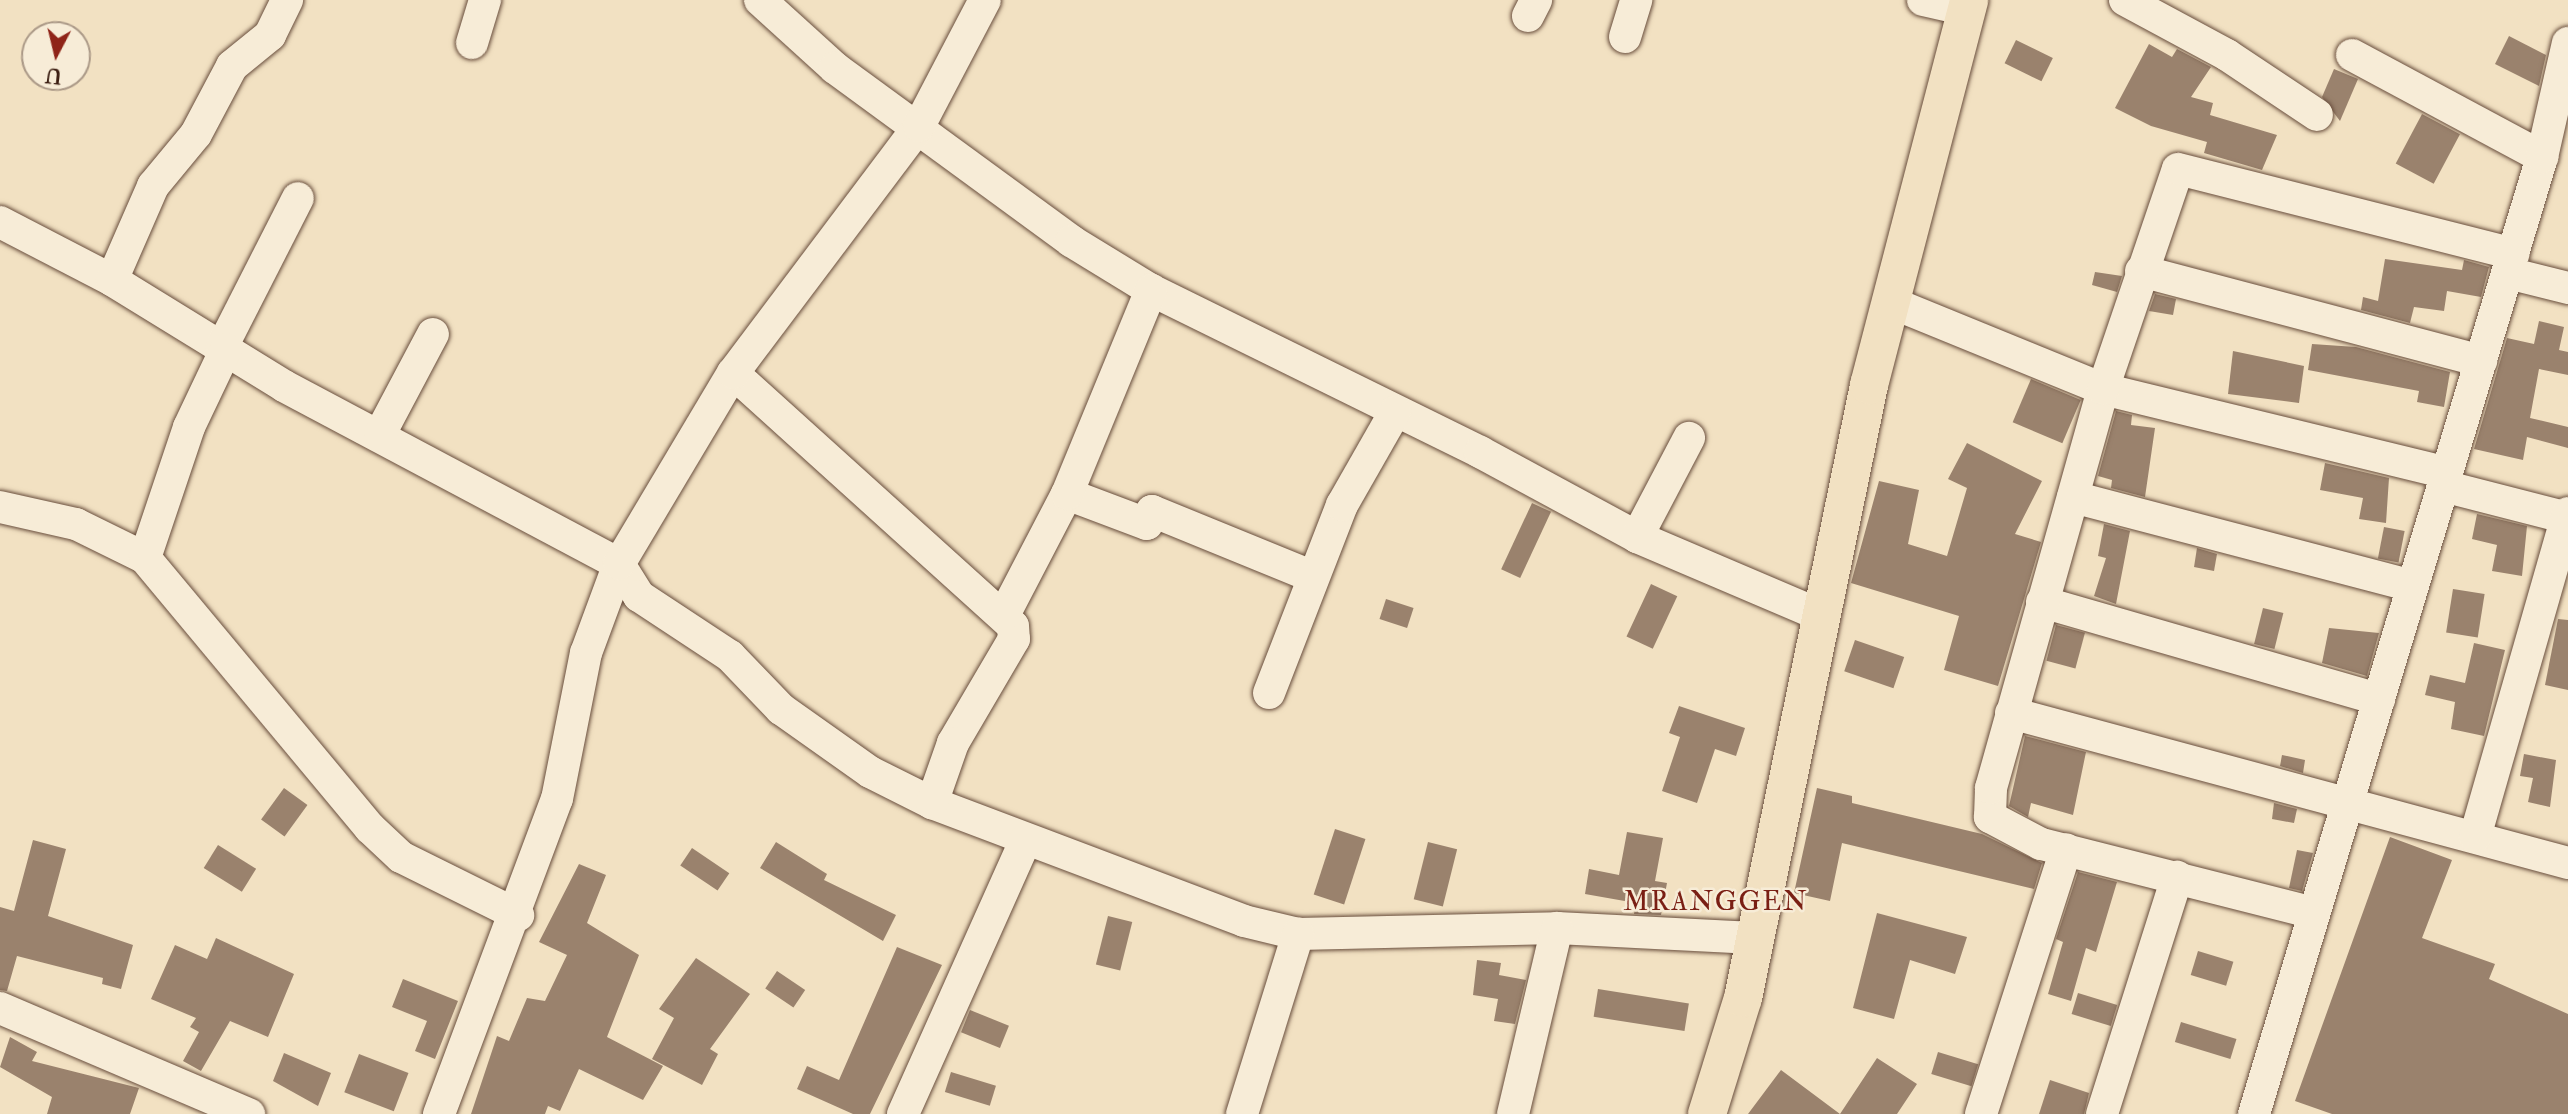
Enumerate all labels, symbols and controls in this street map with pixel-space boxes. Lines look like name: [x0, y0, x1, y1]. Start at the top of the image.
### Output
north arrow: [21, 21, 91, 91]
text: U: [44, 62, 63, 88]
district label: MRANGGEN: [1625, 887, 1807, 919]

